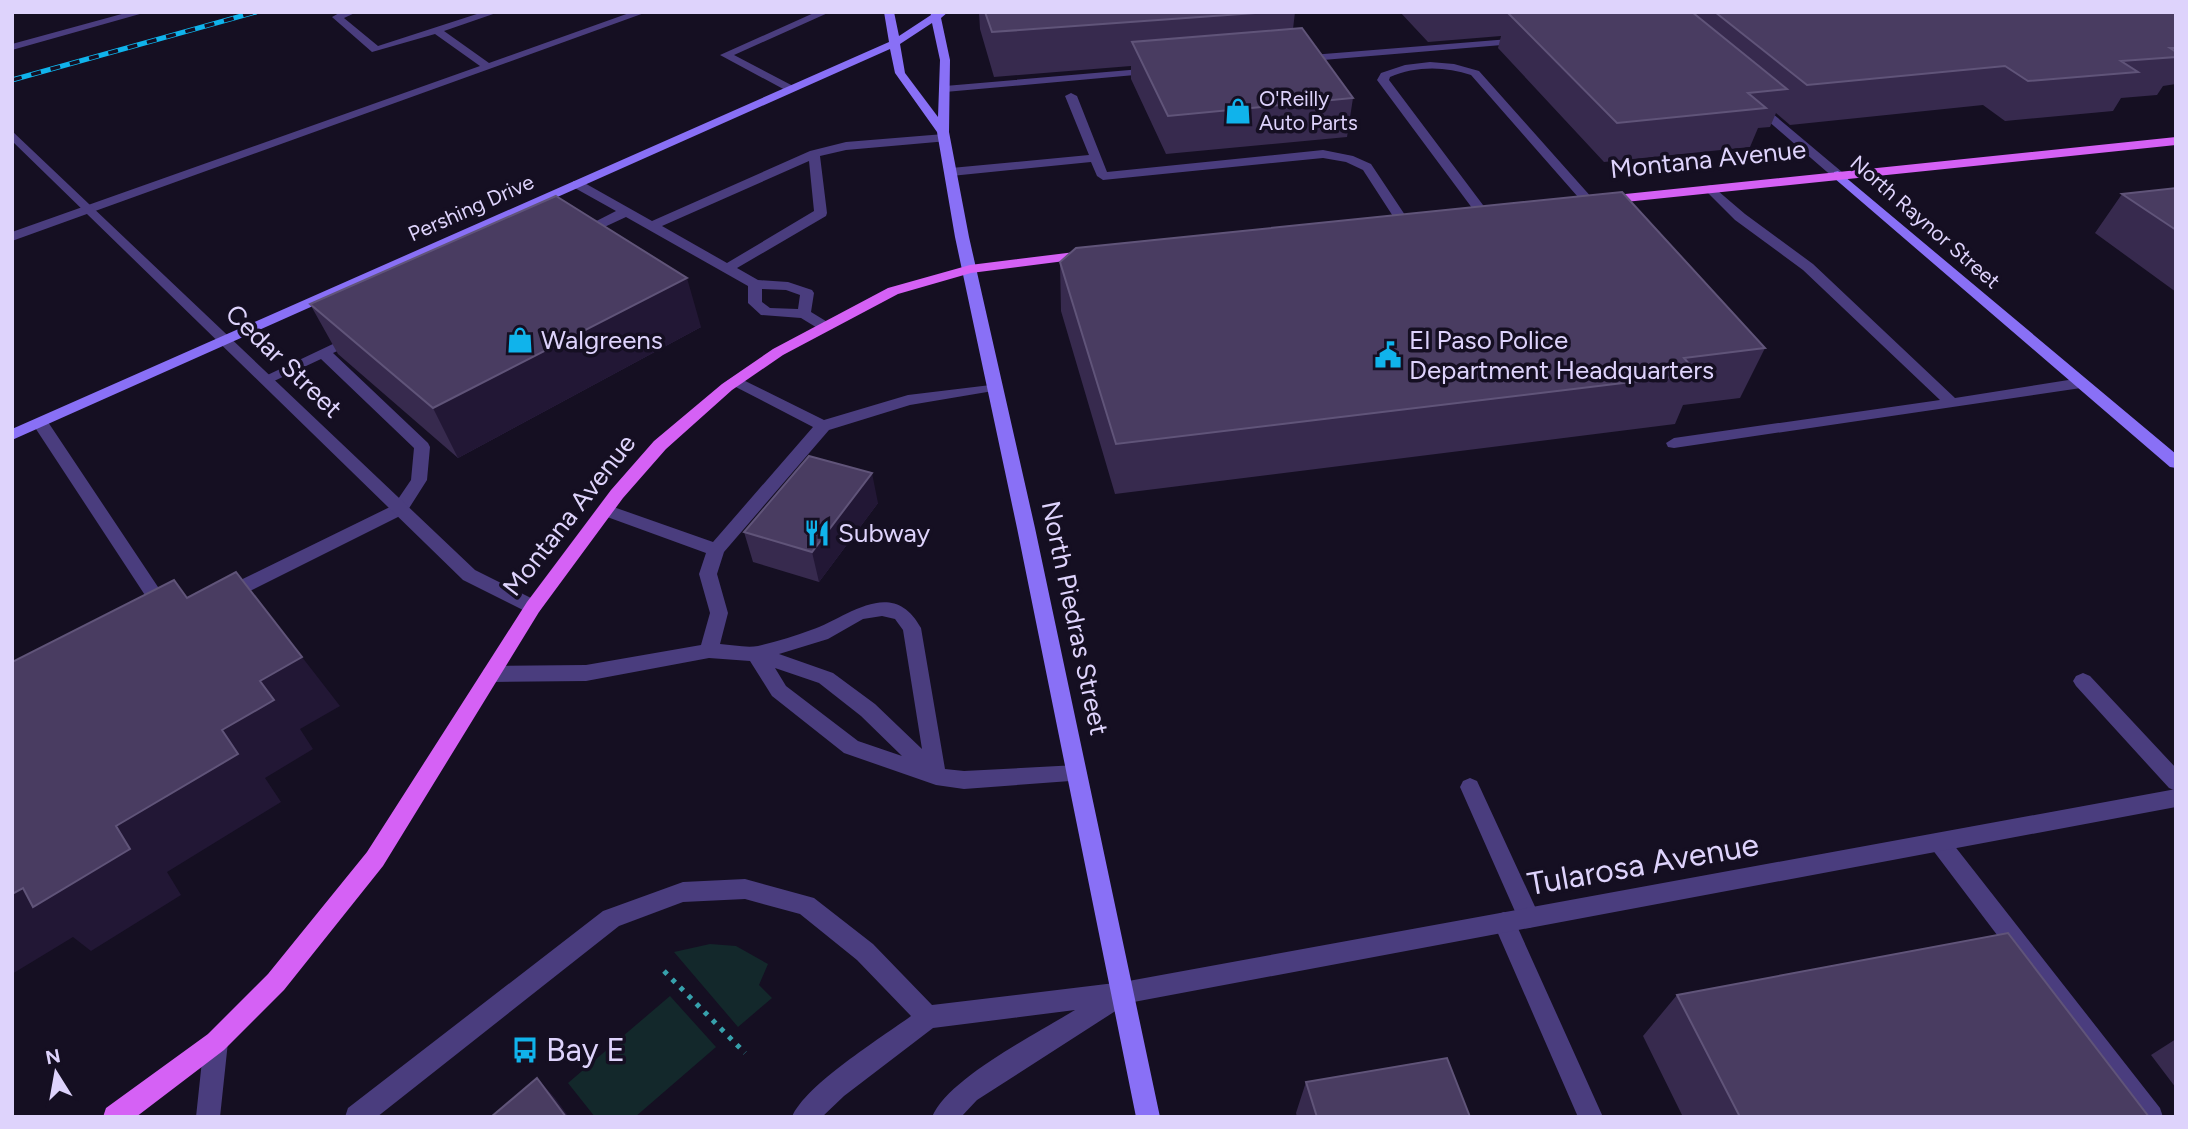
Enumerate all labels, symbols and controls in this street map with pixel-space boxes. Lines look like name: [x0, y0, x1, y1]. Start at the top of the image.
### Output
place label: O'Reilly Auto Parts: [1259, 86, 1358, 135]
shop icon: O'Reilly Auto Parts: [1223, 96, 1253, 126]
street label: Montana Avenue: [1608, 133, 1808, 185]
street label: North Raynor Street: [1845, 150, 2005, 293]
street label: Pershing Drive: [404, 169, 537, 246]
street label: Cedar Street: [219, 298, 349, 425]
place label: Walgreens: [541, 324, 663, 356]
place label: El Paso Police Department Headquarters: [1409, 324, 1714, 386]
shop icon: Walgreens: [505, 325, 535, 355]
public building icon: El Paso Police Department Headquarters: [1373, 340, 1403, 370]
street label: Montana Avenue: [496, 428, 642, 602]
street label: North Piedras Street: [1035, 498, 1115, 738]
place label: Subway: [838, 517, 931, 549]
restaurant icon: Subway: [802, 518, 832, 548]
street label: Tularosa Avenue: [1524, 825, 1762, 903]
place label: Bay E: [546, 1031, 625, 1069]
bus stop icon: Bay E: [510, 1035, 540, 1065]
north arrow: [21, 1038, 91, 1108]
text: N: [43, 1044, 62, 1069]

